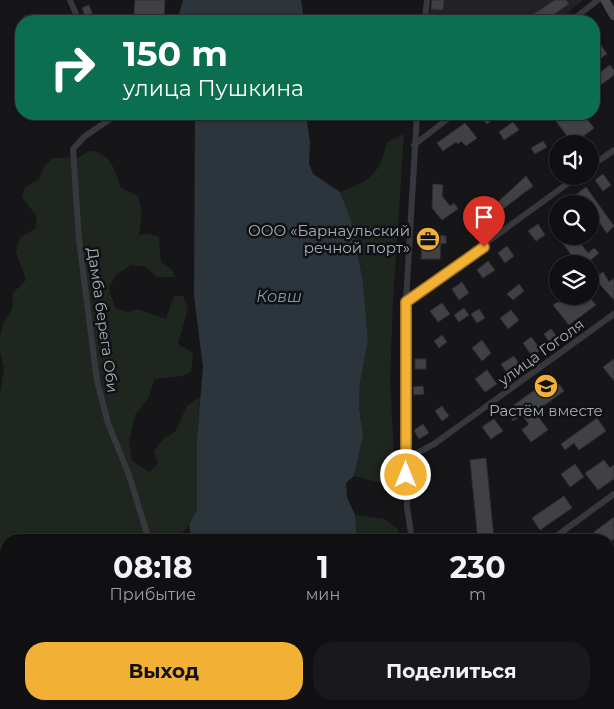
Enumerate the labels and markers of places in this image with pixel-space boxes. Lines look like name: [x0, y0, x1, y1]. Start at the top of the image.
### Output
pin: [463, 196, 505, 247]
place label: ООО «Барнаульский речной порт»: [248, 221, 410, 257]
office icon: ООО «Барнаульский речной порт»: [415, 226, 441, 252]
school or university icon: Растём вместе: [533, 373, 559, 399]
place label: Растём вместе: [489, 401, 603, 420]

